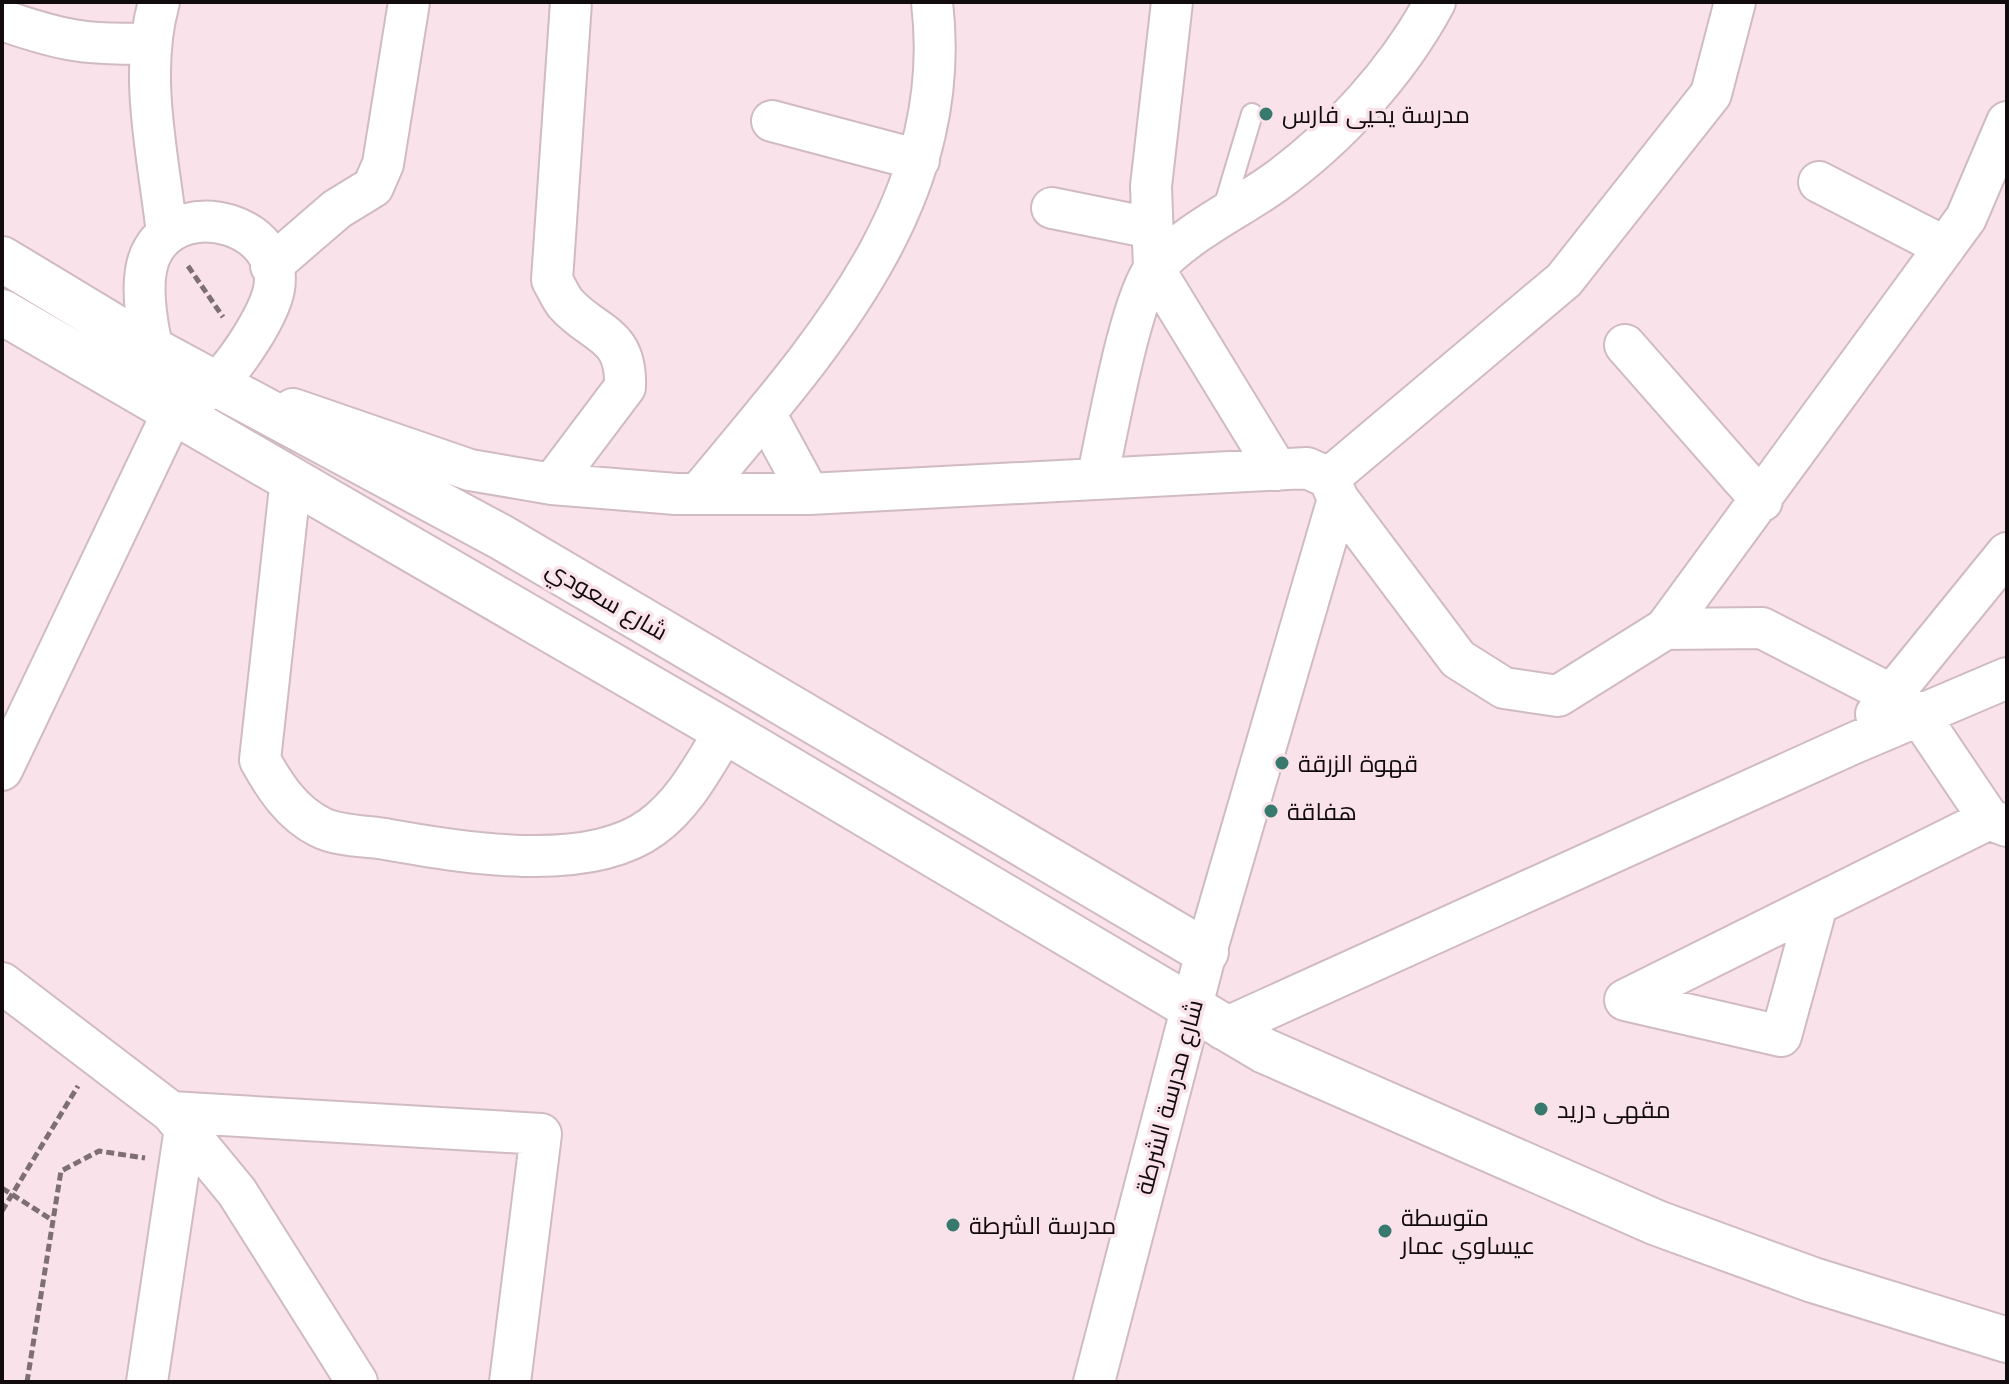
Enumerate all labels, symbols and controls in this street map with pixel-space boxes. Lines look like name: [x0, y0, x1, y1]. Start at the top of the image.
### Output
place label: مدرسة يحيى فارس: [1282, 100, 1470, 129]
marker: مدرسة يحيى فارس: [1257, 105, 1275, 123]
street label: شارع سعودي: [539, 554, 673, 650]
place label: قهوة الزرقة: [1298, 749, 1418, 778]
marker: قهوة الزرقة: [1273, 754, 1291, 772]
place label: هفاقة: [1287, 797, 1357, 826]
marker: هفاقة: [1262, 802, 1280, 820]
street label: شارع مدرسة الشرطة: [1129, 996, 1211, 1198]
place label: مقهى دريد: [1557, 1095, 1671, 1124]
marker: مقهى دريد: [1532, 1100, 1550, 1118]
place label: متوسطة عيساوي عمار: [1399, 1203, 1535, 1264]
place label: مدرسة الشرطة: [969, 1211, 1116, 1240]
marker: مدرسة الشرطة: [944, 1216, 962, 1234]
marker: متوسطة عيساوي عمار: [1376, 1222, 1394, 1240]

